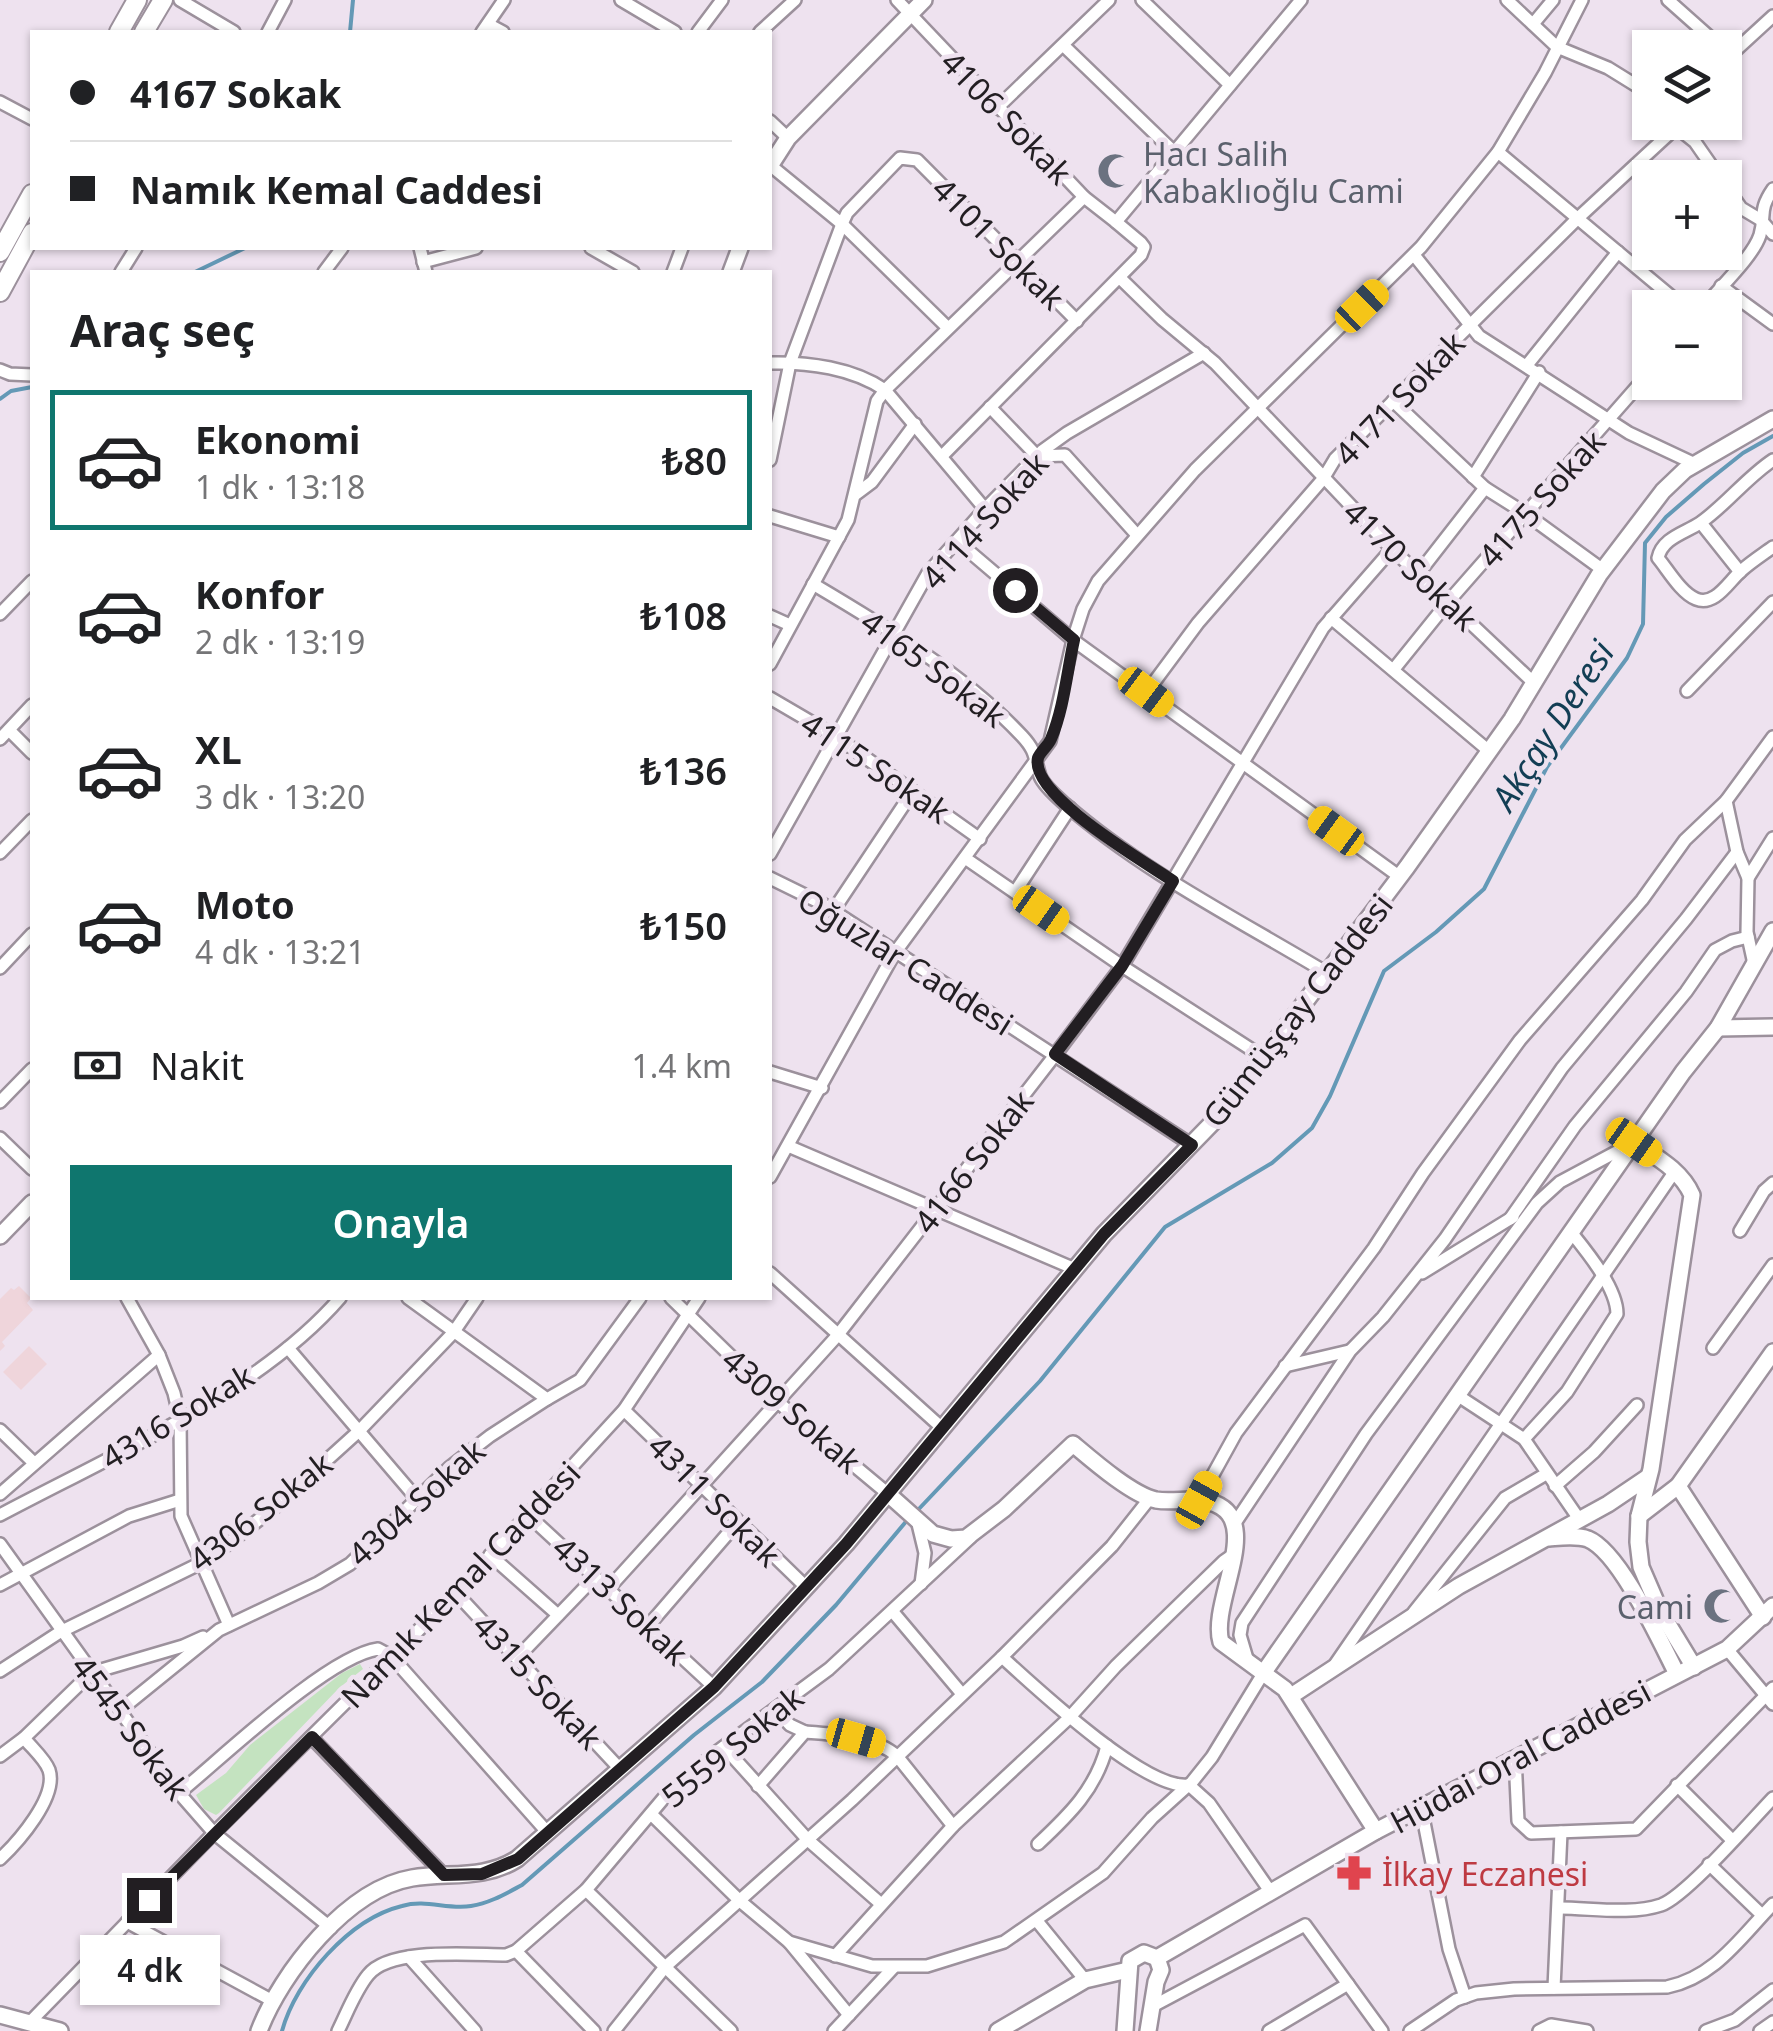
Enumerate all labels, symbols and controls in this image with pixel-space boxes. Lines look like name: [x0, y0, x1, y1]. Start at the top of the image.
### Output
map controls: [1632, 30, 1742, 400]
button: layers: [1632, 30, 1742, 140]
street label: 4106 Sokak: [932, 41, 1082, 193]
text: 4167 Sokak: [130, 67, 341, 119]
place label: Hacı Salih Kabaklıoğlu Cami: [1143, 132, 1404, 212]
mosque icon: Hacı Salih Kabaklıoğlu Cami: [1096, 152, 1134, 190]
button: +: [1632, 160, 1742, 270]
text: Namık Kemal Caddesi: [130, 163, 543, 215]
street label: 4101 Sokak: [923, 167, 1075, 319]
car: [1330, 274, 1394, 338]
button: −: [1632, 290, 1742, 400]
text: Araç seç: [70, 299, 255, 360]
street label: 4171 Sokak: [1324, 322, 1474, 474]
text: Ekonomi: [195, 413, 360, 465]
icon: car: [75, 415, 165, 505]
street label: 4175 Sokak: [1468, 420, 1614, 576]
text: ₺80: [662, 434, 727, 486]
street label: 4114 Sokak: [911, 442, 1057, 598]
text: 1 dk · 13:18: [195, 465, 365, 508]
street label: 4170 Sokak: [1335, 490, 1487, 640]
text: Konfor: [195, 568, 324, 620]
route start: [993, 568, 1038, 613]
icon: car: [75, 570, 165, 660]
text: ₺108: [640, 589, 727, 641]
street label: 4165 Sokak: [853, 599, 1015, 737]
text: 2 dk · 13:19: [195, 620, 365, 663]
water label: Akçay Deresi: [1479, 630, 1625, 820]
car: [1113, 662, 1179, 722]
street label: 4115 Sokak: [793, 701, 959, 833]
text: XL: [195, 723, 242, 775]
icon: car: [75, 725, 165, 815]
text: ₺136: [640, 744, 727, 796]
text: 3 dk · 13:20: [195, 775, 365, 818]
car: [1303, 801, 1369, 861]
street label: Oğuzlar Caddesi: [790, 877, 1022, 1045]
text: Moto: [195, 878, 295, 930]
icon: car: [75, 880, 165, 970]
car: [1008, 881, 1074, 939]
street label: Gümüşçay Caddesi: [1192, 884, 1402, 1136]
text: ₺150: [640, 899, 727, 951]
text: 4 dk · 13:21: [195, 930, 365, 973]
icon: cash: [70, 1038, 125, 1093]
text: Nakit: [150, 1039, 244, 1091]
text: 1.4 km: [631, 1044, 732, 1087]
street label: 4166 Sokak: [904, 1081, 1042, 1241]
car: [1601, 1113, 1667, 1171]
button: Onayla: [70, 1165, 732, 1280]
street label: 4309 Sokak: [714, 1338, 870, 1482]
street label: 4316 Sokak: [93, 1354, 261, 1478]
street label: 4311 Sokak: [639, 1424, 791, 1576]
street label: 4304 Sokak: [338, 1429, 494, 1575]
street label: 4306 Sokak: [180, 1442, 340, 1580]
street label: Namık Kemal Caddesi: [331, 1451, 589, 1717]
car: [1171, 1466, 1227, 1534]
street label: 4313 Sokak: [544, 1526, 698, 1674]
place label: Cami: [1617, 1585, 1693, 1628]
mosque icon: Cami: [1702, 1587, 1740, 1625]
street label: 4315 Sokak: [464, 1604, 612, 1758]
street label: 4545 Sokak: [62, 1646, 200, 1808]
street label: Hüdai Oral Caddesi: [1382, 1669, 1658, 1843]
street label: 5559 Sokak: [652, 1676, 812, 1816]
car: [823, 1715, 889, 1761]
place label: İlkay Eczanesi: [1382, 1852, 1588, 1895]
pharmacy icon: İlkay Eczanesi: [1335, 1854, 1373, 1892]
route end: [127, 1878, 172, 1923]
callout: 4 dk: [79, 1935, 219, 2005]
text: 4 dk: [117, 1948, 183, 1991]

